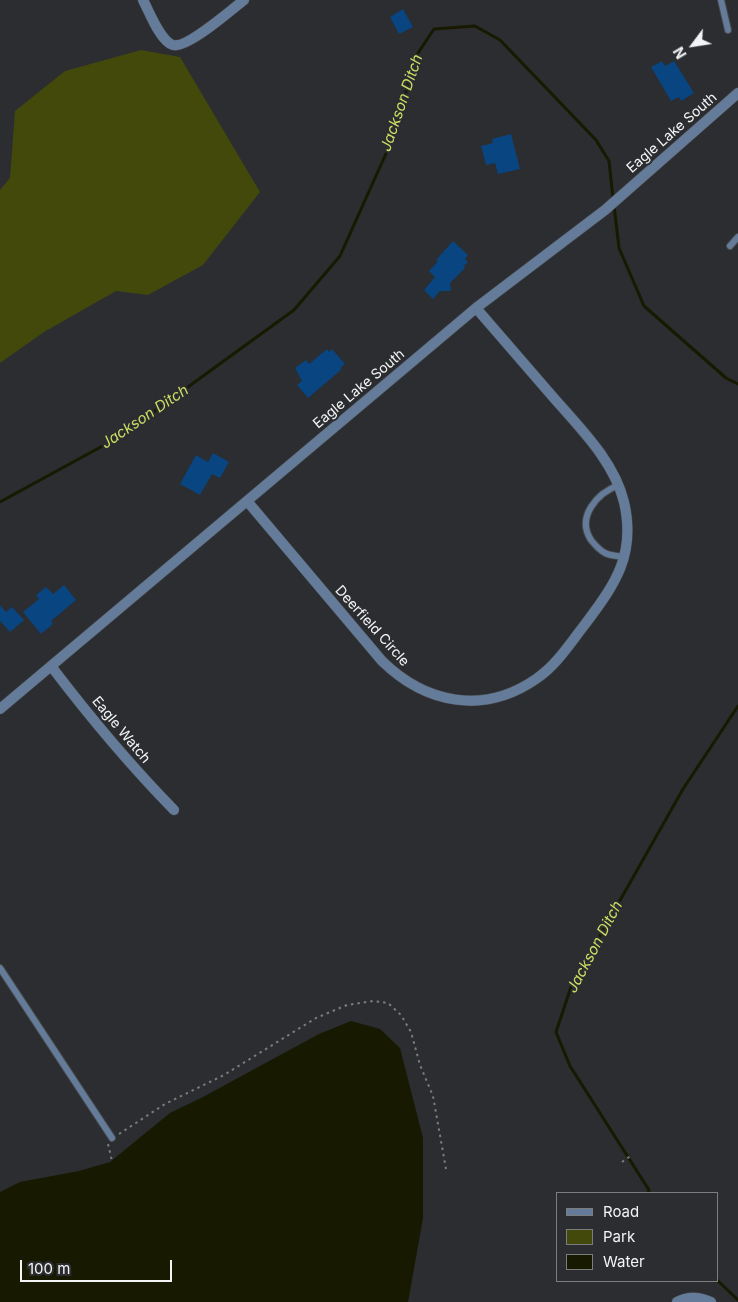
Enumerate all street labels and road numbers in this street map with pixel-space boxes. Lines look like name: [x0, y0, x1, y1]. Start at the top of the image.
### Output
street label: Eagle Lake South: [623, 89, 721, 177]
street label: Eagle Lake South: [310, 346, 408, 432]
street label: Deerfield Circle: [331, 582, 413, 670]
street label: Eagle Watch: [88, 693, 154, 767]

